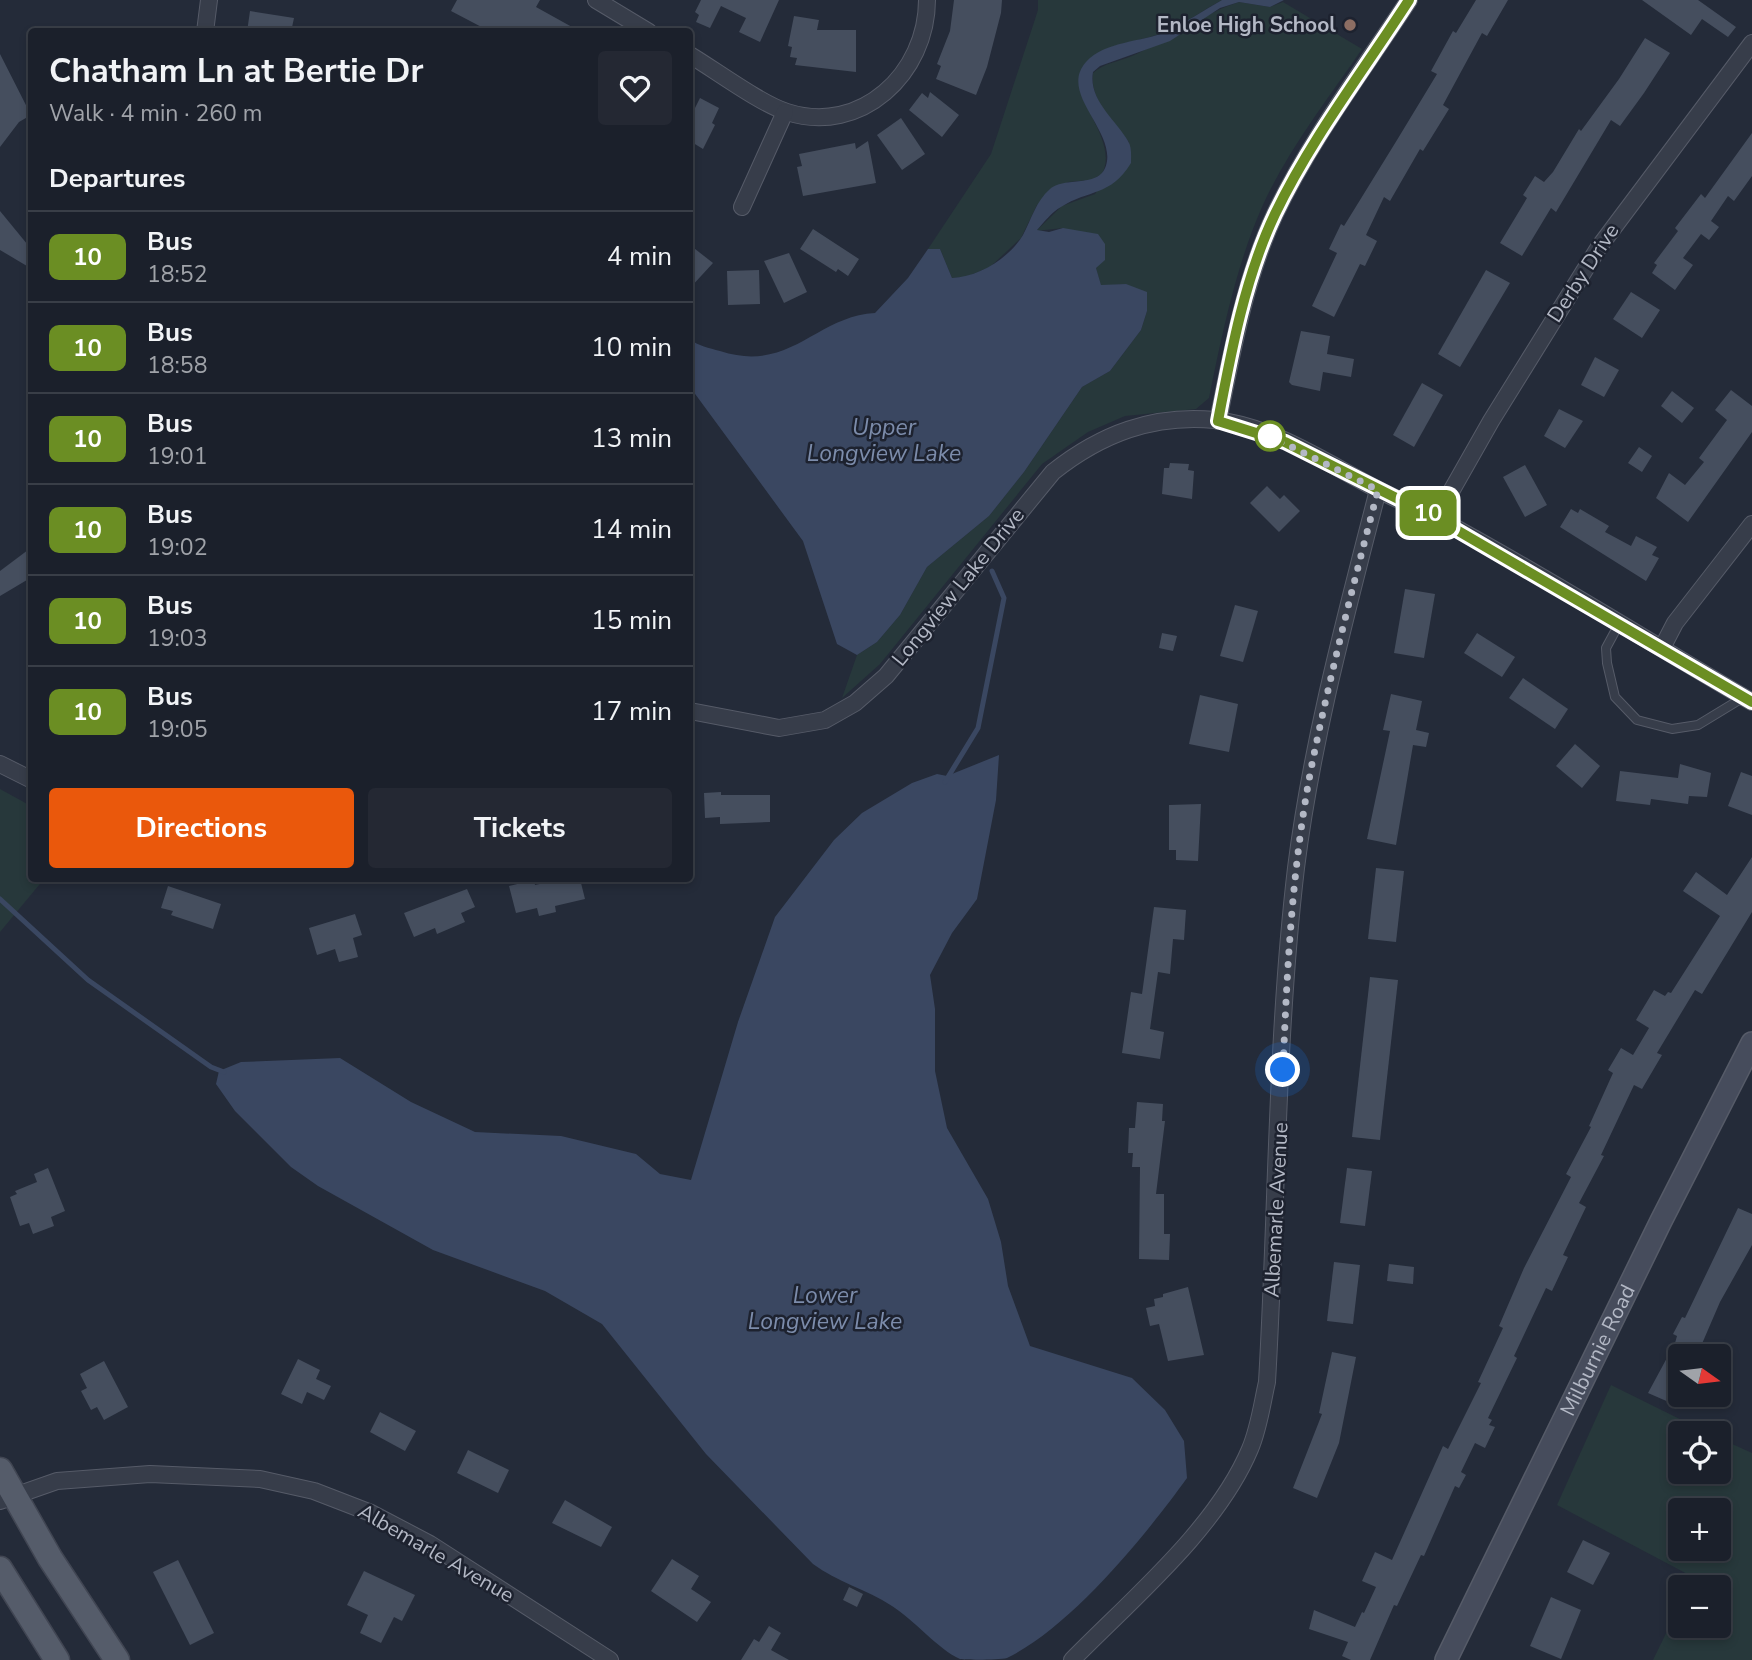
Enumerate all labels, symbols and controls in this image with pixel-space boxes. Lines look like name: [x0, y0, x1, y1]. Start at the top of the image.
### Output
place label: Enloe High School: [1157, 11, 1336, 39]
marker: Enloe High School: [1342, 17, 1358, 33]
text: Chatham Ln at Bertie Dr: [49, 49, 423, 94]
button: heart: [598, 51, 672, 125]
text: Walk · 4 min · 260 m: [49, 98, 262, 129]
text: Departures: [49, 161, 185, 196]
street label: Derby Drive: [1541, 218, 1625, 328]
text: Bus: [147, 224, 193, 259]
text: 4 min: [607, 239, 672, 274]
text: 10: [73, 241, 102, 273]
text: 18:52: [147, 259, 207, 290]
text: Bus: [147, 315, 193, 350]
text: 10 min: [591, 330, 672, 365]
text: 10: [73, 332, 102, 364]
text: 18:58: [147, 350, 207, 381]
text: Bus: [147, 406, 193, 441]
water label: Upper Longview Lake: [807, 412, 961, 469]
text: 13 min: [591, 421, 672, 456]
unlabelled marker: [1255, 421, 1285, 451]
text: 10: [73, 423, 102, 455]
text: 19:01: [147, 441, 207, 472]
line badge: 10: [1396, 490, 1460, 536]
text: Bus: [147, 497, 193, 532]
text: 10: [1414, 497, 1442, 529]
street label: Longview Lake Drive: [885, 502, 1031, 672]
text: 14 min: [591, 512, 672, 547]
text: 10: [73, 514, 102, 546]
text: 19:02: [147, 532, 207, 563]
text: Bus: [147, 588, 193, 623]
text: 15 min: [591, 603, 672, 638]
text: 10: [73, 605, 102, 637]
text: 19:03: [147, 623, 207, 654]
text: Bus: [147, 679, 193, 714]
text: 17 min: [591, 694, 672, 729]
text: 10: [73, 696, 102, 728]
text: 19:05: [147, 714, 207, 745]
button: Directions: [49, 788, 354, 868]
button: Tickets: [368, 788, 672, 868]
your location: [1265, 1052, 1300, 1087]
street label: Albemarle Avenue: [1257, 1122, 1295, 1298]
water label: Lower Longview Lake: [748, 1280, 902, 1337]
street label: Milburnie Road: [1554, 1280, 1642, 1420]
north arrow: [1668, 1344, 1731, 1407]
map controls: [1668, 1344, 1731, 1638]
button: locate: [1668, 1421, 1731, 1484]
street label: Albemarle Avenue: [353, 1497, 519, 1609]
button: +: [1668, 1498, 1731, 1561]
button: −: [1668, 1575, 1731, 1638]

